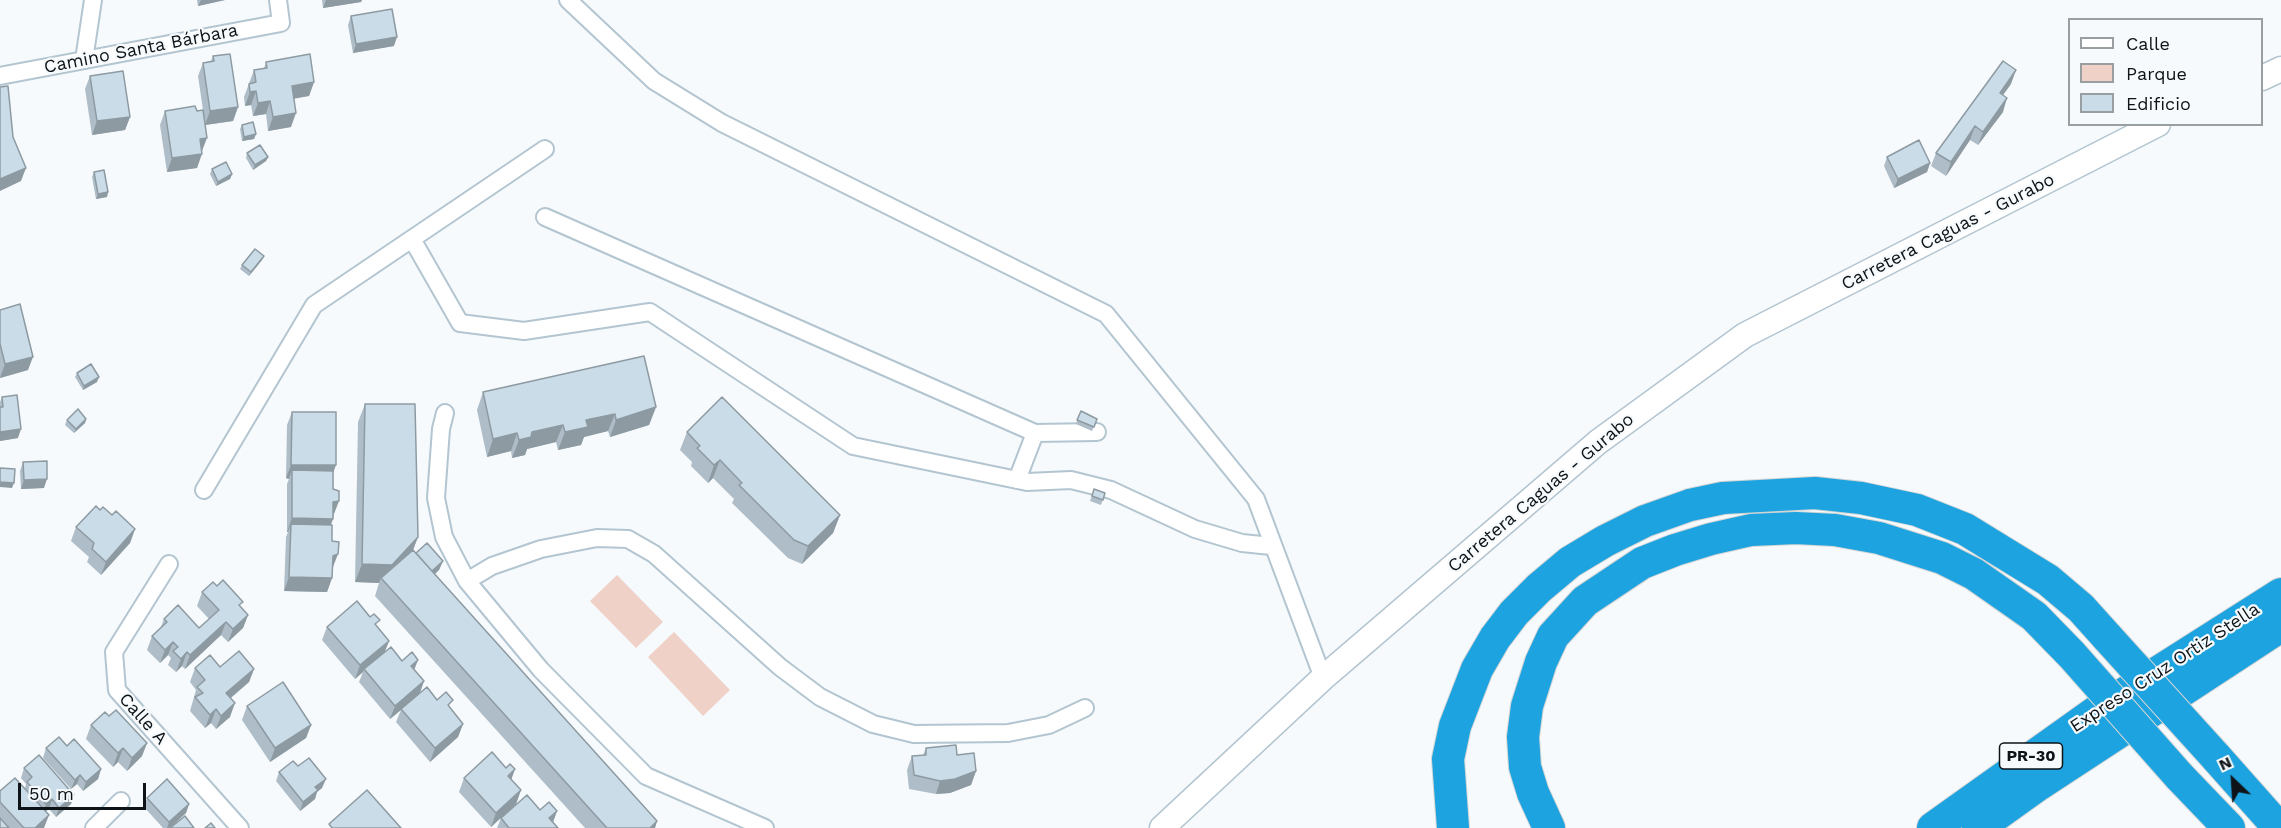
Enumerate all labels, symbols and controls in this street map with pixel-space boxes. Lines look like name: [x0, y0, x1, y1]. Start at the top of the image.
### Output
legend: [2068, 18, 2263, 126]
street label: Camino Santa Bárbara: [42, 20, 240, 78]
text: Calle: [2126, 33, 2170, 54]
text: Parque: [2126, 63, 2187, 84]
text: Edificio: [2126, 93, 2191, 114]
street label: Carretera Caguas - Gurabo: [1838, 169, 2058, 295]
street label: Carretera Caguas - Gurabo: [1444, 409, 1638, 577]
street label: Expreso Cruz Ortiz Stella: [2066, 599, 2264, 737]
street label: Calle A: [114, 689, 172, 749]
road number: PR-30: [2000, 743, 2062, 769]
north arrow: [2203, 750, 2263, 810]
text: N: [2216, 752, 2235, 774]
scale bar: [21, 771, 148, 809]
text: 50 m: [29, 783, 74, 804]

